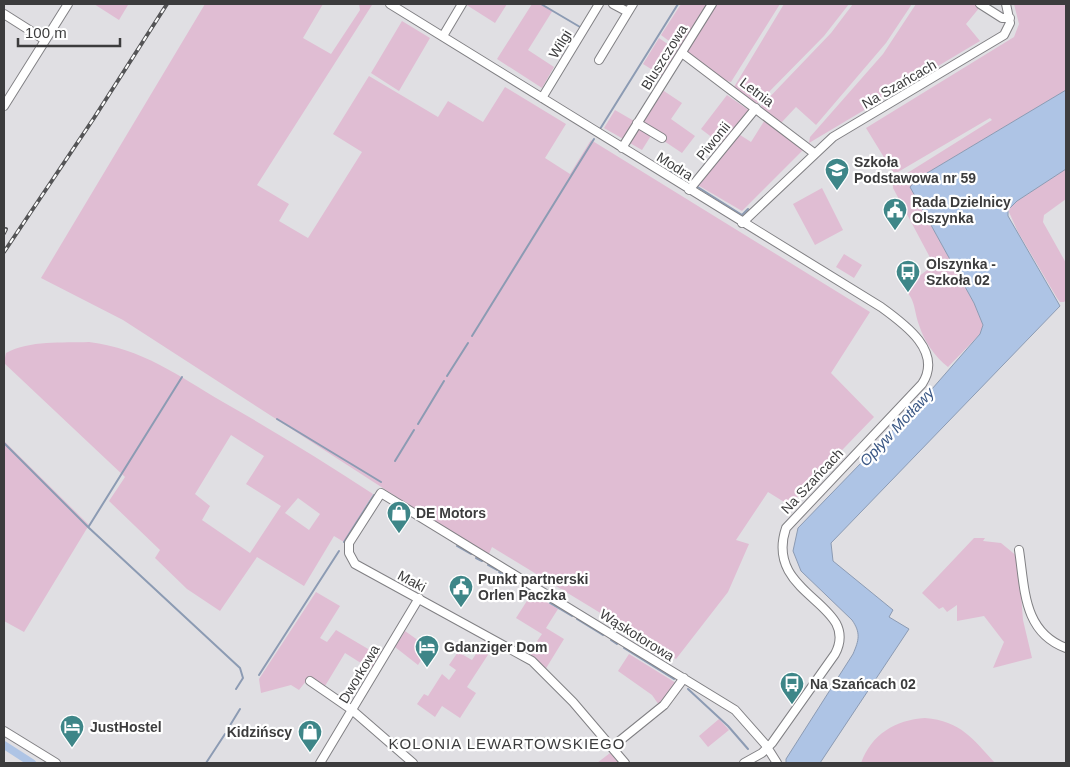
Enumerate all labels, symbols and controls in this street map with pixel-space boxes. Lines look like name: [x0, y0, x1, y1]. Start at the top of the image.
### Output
scale bar: [18, 15, 120, 47]
street label: Bluszczowa: [638, 21, 690, 93]
text: 100 m: [25, 24, 67, 41]
street label: Wilgi: [545, 27, 575, 61]
street label: Na Szańcach: [859, 56, 939, 112]
street label: Letnia: [737, 74, 777, 110]
street label: Piwonii: [693, 119, 733, 163]
street label: Modra: [654, 149, 696, 183]
place label: Szkoła Podstawowa nr 59: [854, 154, 976, 186]
school or university icon: Szkoła Podstawowa nr 59: [824, 157, 850, 191]
place label: Rada Dzielnicy Olszynka: [912, 194, 1011, 226]
public building icon: Rada Dzielnicy Olszynka: [882, 197, 908, 231]
place label: Olszynka - Szkoła 02: [926, 256, 996, 288]
bus stop icon: Olszynka - Szkoła 02: [895, 259, 921, 293]
water label: Opływ Motławy: [856, 383, 938, 469]
street label: Na Szańcach: [778, 445, 846, 517]
shop icon: DE Motors: [386, 500, 412, 534]
place label: DE Motors: [416, 505, 486, 521]
street label: Maki: [395, 567, 429, 595]
place label: Punkt partnerski Orlen Paczka: [478, 571, 588, 603]
public building icon: Punkt partnerski Orlen Paczka: [448, 574, 474, 608]
street label: Wąskotorowa: [597, 606, 677, 664]
hotel icon: Gdanziger Dom: [414, 634, 440, 668]
place label: Gdanziger Dom: [444, 639, 547, 655]
street label: Dworkowa: [335, 642, 383, 706]
bus stop icon: Na Szańcach 02: [779, 671, 805, 705]
place label: Na Szańcach 02: [810, 676, 916, 692]
hotel icon: JustHostel: [59, 714, 85, 748]
place label: JustHostel: [90, 719, 162, 735]
shop icon: Kidzińscy: [297, 719, 323, 753]
place label: Kidzińscy: [227, 724, 292, 740]
district label: KOLONIA LEWARTOWSKIEGO: [389, 735, 625, 752]

